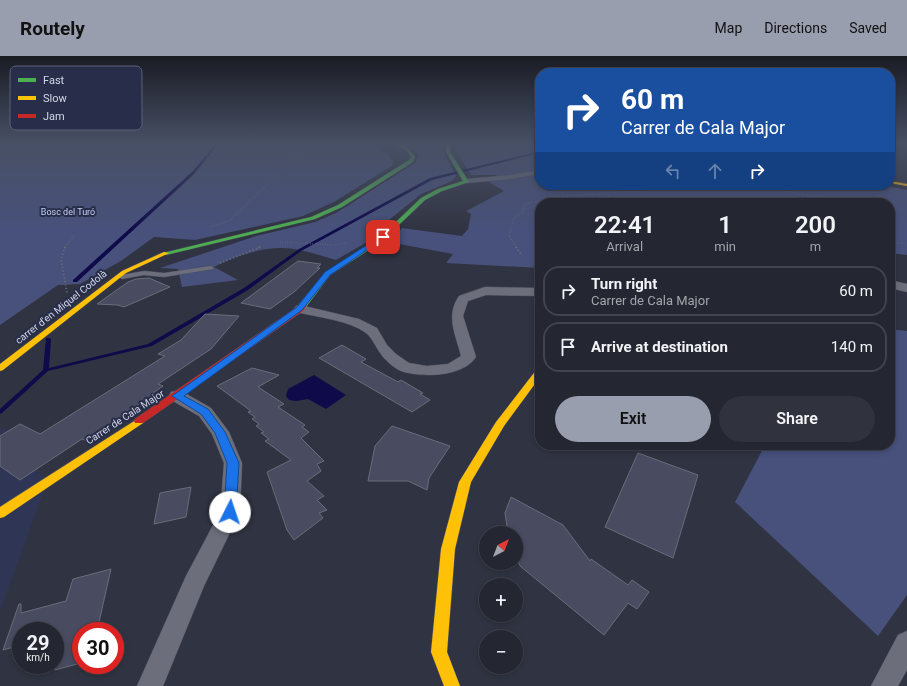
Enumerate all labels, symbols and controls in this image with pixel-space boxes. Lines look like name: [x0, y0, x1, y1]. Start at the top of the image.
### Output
text: Routely: [20, 17, 85, 40]
text: Map: [715, 20, 742, 36]
text: Directions: [764, 20, 827, 36]
text: Saved: [849, 20, 887, 36]
legend: [10, 66, 142, 130]
text: Fast: [43, 74, 65, 87]
text: 60 m: [621, 83, 684, 116]
icon: right: [555, 84, 607, 136]
text: Slow: [43, 92, 67, 105]
text: Jam: [43, 110, 65, 123]
text: Carrer de Cala Major: [621, 117, 785, 138]
icon: left: [662, 160, 684, 182]
icon: ahead: [704, 160, 726, 182]
icon: right: [746, 160, 768, 182]
park label: Bosc del Turó: [41, 207, 95, 217]
text: 22:41: [594, 211, 655, 239]
text: 1: [718, 211, 732, 239]
text: 200: [795, 211, 836, 239]
pin: [366, 220, 400, 254]
icon: arrive: [372, 226, 394, 248]
text: Arrival: [606, 239, 643, 254]
text: min: [714, 239, 736, 254]
text: m: [810, 239, 821, 254]
street label: carrer d'en Miquel Codolà: [13, 268, 109, 346]
text: Turn right: [591, 275, 657, 293]
icon: right: [557, 280, 579, 302]
text: 60 m: [839, 282, 873, 300]
text: Carrer de Cala Major: [591, 293, 710, 308]
icon: arrive: [557, 336, 579, 358]
text: Arrive at destination: [591, 338, 728, 356]
text: 140 m: [831, 338, 873, 356]
street label: Carrer de Cala Major: [84, 387, 167, 446]
button: Exit: [555, 396, 711, 442]
button: Share: [719, 396, 875, 442]
position arrow: [209, 491, 251, 533]
north arrow: [479, 526, 523, 570]
map controls: [479, 526, 523, 674]
button: +: [479, 578, 523, 622]
speed limit sign: 30: [72, 622, 124, 674]
button: −: [479, 630, 523, 674]
text: 29: [27, 631, 49, 655]
text: km/h: [26, 652, 50, 663]

